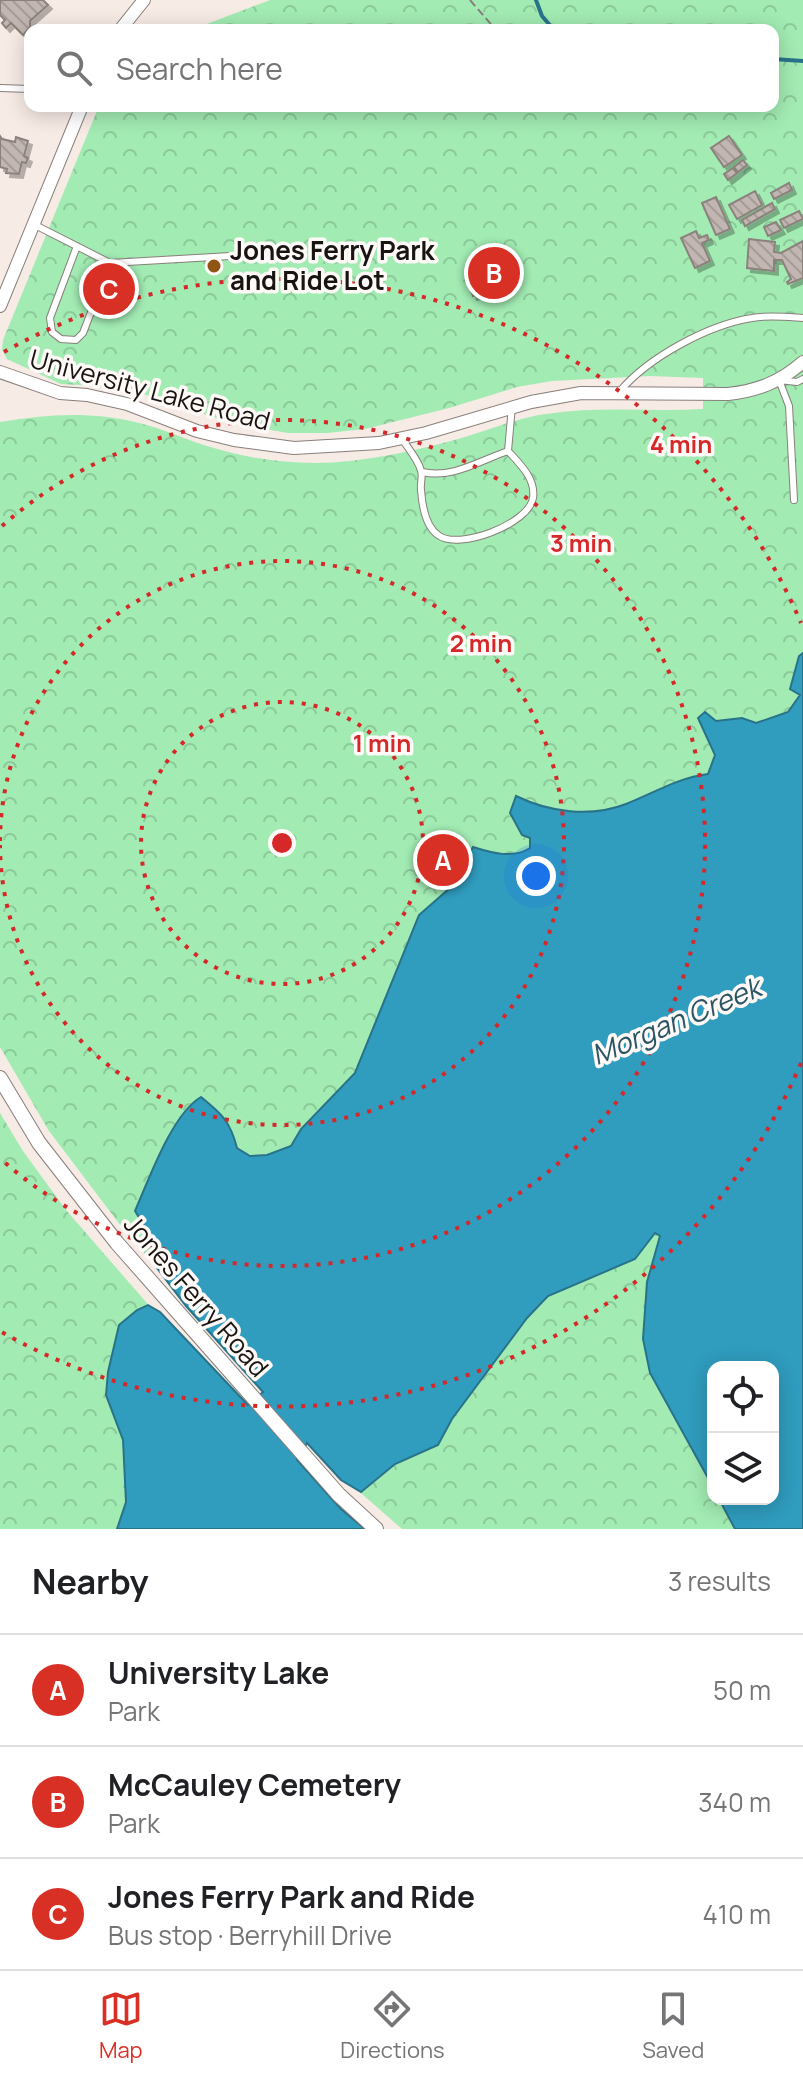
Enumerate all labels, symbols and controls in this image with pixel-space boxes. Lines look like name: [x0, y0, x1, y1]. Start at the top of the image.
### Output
search box: [24, 24, 779, 112]
icon: search: [52, 46, 96, 90]
text: Search here: [116, 48, 283, 89]
place label: Jones Ferry Park and Ride Lot: [230, 232, 436, 298]
pin: B: [468, 243, 520, 303]
marker: Jones Ferry Park and Ride Lot: [205, 257, 223, 275]
pin: C: [83, 259, 135, 319]
street label: University Lake Road: [26, 340, 274, 438]
text: 4 min: [650, 427, 712, 460]
text: 3 min: [550, 526, 612, 559]
text: 2 min: [450, 626, 512, 659]
text: 1 min: [353, 726, 411, 759]
centre of rings: [268, 829, 296, 857]
pin: A: [417, 830, 469, 890]
your location: [516, 856, 556, 896]
water label: Morgan Creek: [585, 966, 770, 1073]
street label: Jones Ferry Road: [116, 1207, 277, 1384]
map controls: [707, 1361, 779, 1505]
button: locate: [707, 1361, 779, 1433]
button: layers: [707, 1433, 779, 1505]
text: Nearby: [32, 1558, 148, 1604]
text: 3 results: [668, 1563, 771, 1599]
text: University Lake: [108, 1652, 329, 1693]
text: A: [49, 1672, 67, 1708]
text: 50 m: [713, 1672, 771, 1708]
text: Park: [108, 1693, 160, 1729]
text: McCauley Cemetery: [108, 1764, 401, 1805]
text: B: [50, 1784, 66, 1820]
text: 340 m: [698, 1784, 771, 1820]
text: Park: [108, 1805, 160, 1841]
text: Jones Ferry Park and Ride: [108, 1876, 475, 1917]
text: C: [48, 1896, 68, 1932]
text: 410 m: [702, 1896, 771, 1932]
text: Bus stop · Berryhill Drive: [108, 1917, 392, 1953]
tab: Map: [99, 1987, 143, 2065]
tab: Directions: [340, 1987, 445, 2065]
tab: Saved: [642, 1987, 704, 2065]

